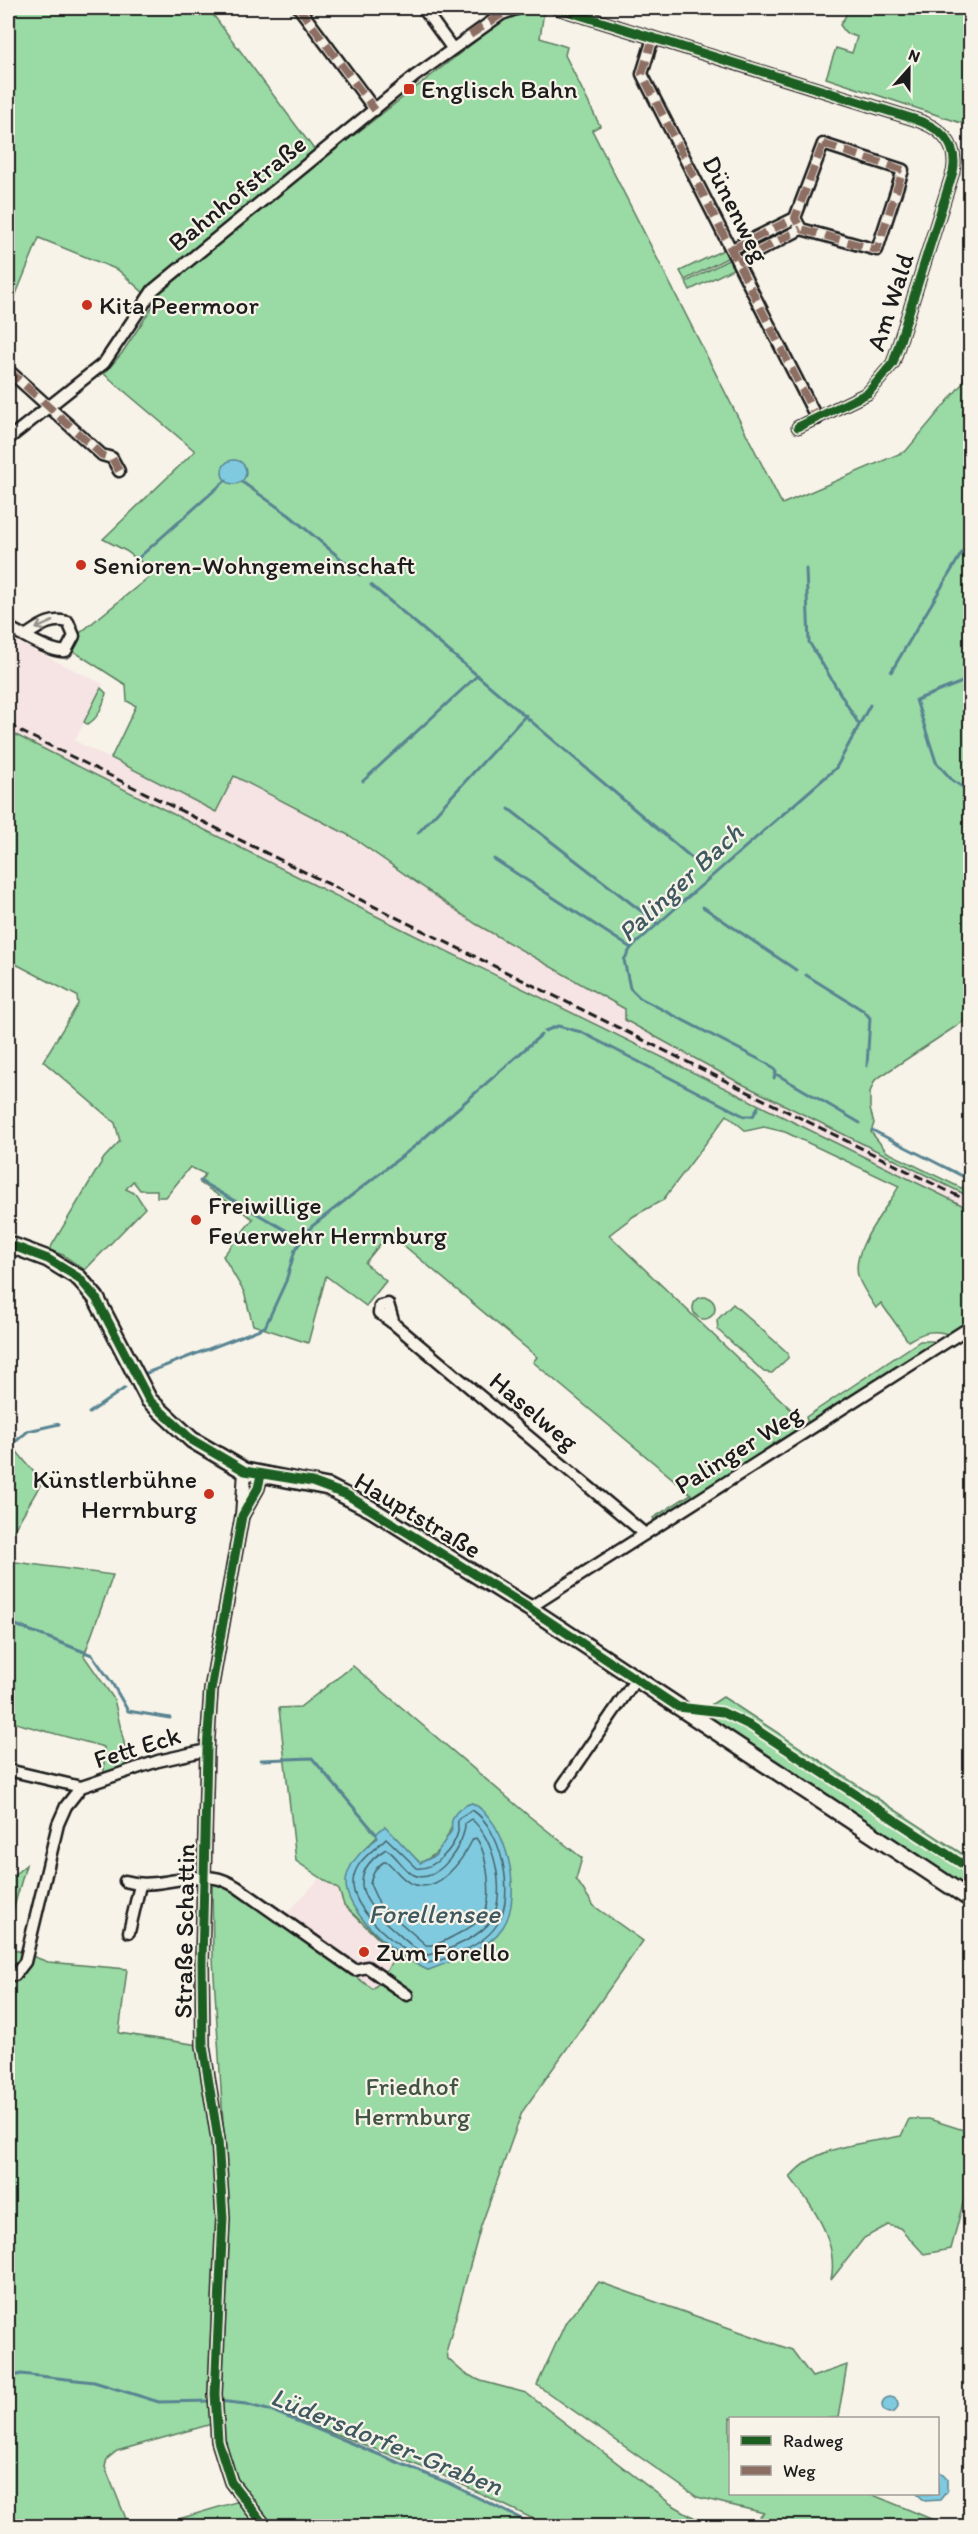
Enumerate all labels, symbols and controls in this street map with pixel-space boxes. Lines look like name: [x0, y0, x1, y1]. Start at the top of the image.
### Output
north arrow: [879, 39, 939, 99]
text: N: [906, 45, 923, 66]
place label: Englisch Bahn: [421, 73, 578, 105]
marker: Englisch Bahn: [402, 82, 416, 96]
street label: Bahnhofstraße: [161, 128, 313, 258]
street label: Dünenweg: [695, 150, 777, 269]
street label: Am Wald: [859, 249, 921, 355]
place label: Kita Peermoor: [99, 289, 260, 321]
marker: Kita Peermoor: [80, 298, 94, 312]
place label: Senioren-Wohngemeinschaft: [93, 549, 416, 581]
marker: Senioren-Wohngemeinschaft: [74, 558, 88, 572]
one-way arrow: [36, 620, 54, 632]
water label: Palinger Bach: [610, 815, 750, 948]
place label: Freiwillige Feuerwehr Herrnburg: [208, 1189, 448, 1251]
marker: Freiwillige Feuerwehr Herrnburg: [189, 1213, 203, 1227]
street label: Haselweg: [483, 1365, 586, 1458]
street label: Palinger Weg: [668, 1397, 808, 1501]
place label: Künstlerbühne Herrnburg: [33, 1463, 198, 1525]
street label: Hauptstraße: [349, 1465, 487, 1565]
marker: Künstlerbühne Herrnburg: [202, 1487, 216, 1501]
street label: Fett Eck: [90, 1719, 184, 1775]
street label: Straße Schattin: [166, 1843, 202, 2019]
water label: Forellensee: [368, 1897, 501, 1930]
place label: Zum Forello: [376, 1936, 510, 1968]
marker: Zum Forello: [357, 1945, 371, 1959]
park label: Friedhof Herrnburg: [354, 2070, 471, 2132]
water label: Lüdersdorfer-Graben: [266, 2379, 508, 2503]
legend: [729, 2417, 939, 2495]
text: Radweg: [783, 2430, 844, 2452]
text: Weg: [783, 2460, 816, 2482]

